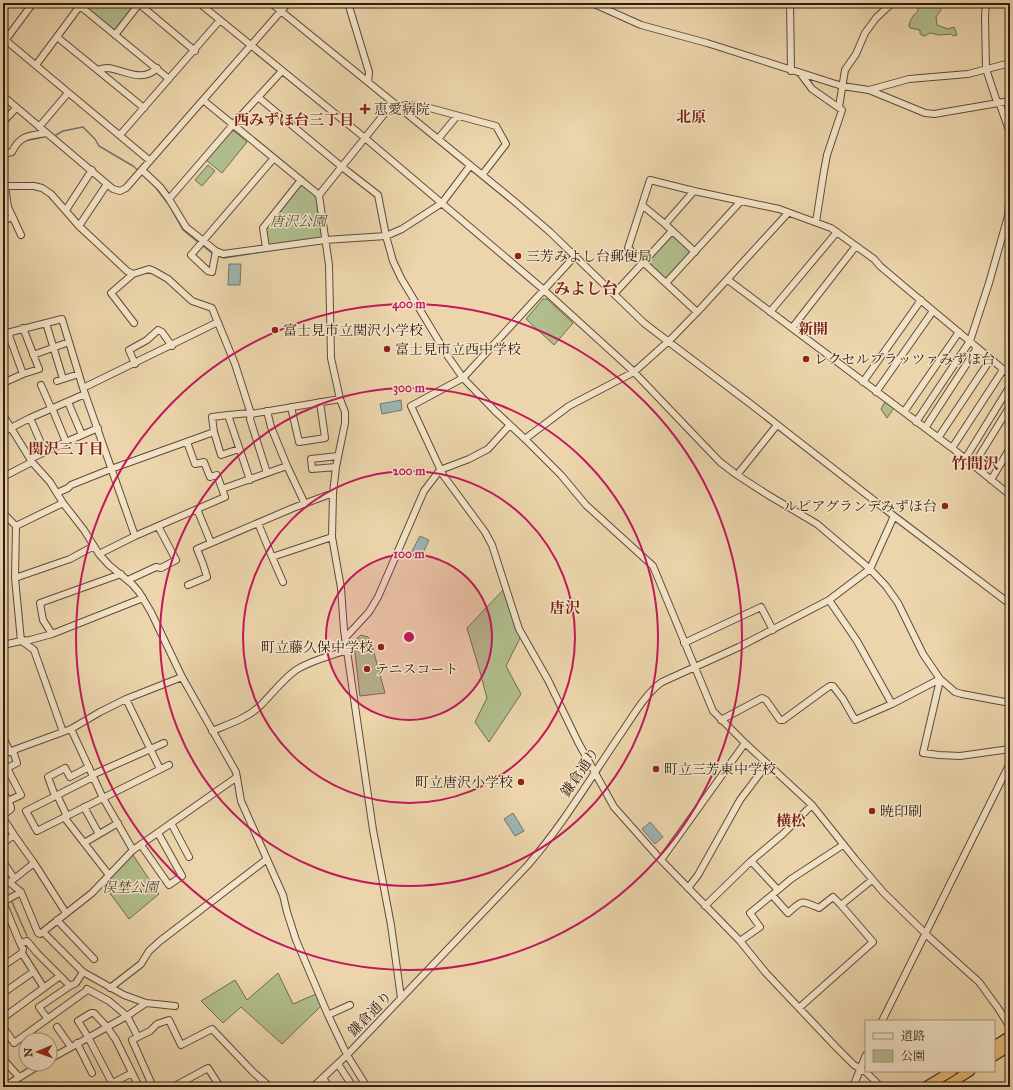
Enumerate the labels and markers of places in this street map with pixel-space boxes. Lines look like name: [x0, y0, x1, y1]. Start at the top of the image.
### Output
place label: 恵愛病院: [374, 101, 430, 118]
marker: 恵愛病院: [359, 103, 371, 115]
place label: 三芳みよし台郵便局: [526, 248, 652, 265]
marker: 三芳みよし台郵便局: [513, 251, 523, 261]
place label: 富士見市立関沢小学校: [283, 322, 423, 339]
marker: 富士見市立関沢小学校: [270, 325, 280, 335]
place label: 富士見市立西中学校: [395, 341, 521, 358]
marker: 富士見市立西中学校: [382, 344, 392, 354]
place label: レクセルプラッツァみずほ台: [814, 351, 995, 368]
marker: レクセルプラッツァみずほ台: [801, 354, 811, 364]
place label: ルピアグランデみずほ台: [783, 498, 937, 515]
marker: ルピアグランデみずほ台: [940, 501, 950, 511]
centre of rings: [402, 630, 416, 644]
place label: 町立藤久保中学校: [261, 639, 373, 656]
marker: 町立藤久保中学校: [376, 642, 386, 652]
place label: テニスコート: [375, 661, 458, 678]
marker: テニスコート: [362, 664, 372, 674]
place label: 町立三芳東中学校: [664, 761, 776, 778]
marker: 町立三芳東中学校: [651, 764, 661, 774]
place label: 町立唐沢小学校: [415, 774, 513, 791]
marker: 町立唐沢小学校: [516, 777, 526, 787]
place label: 暁印刷: [880, 803, 922, 820]
marker: 暁印刷: [867, 806, 877, 816]

